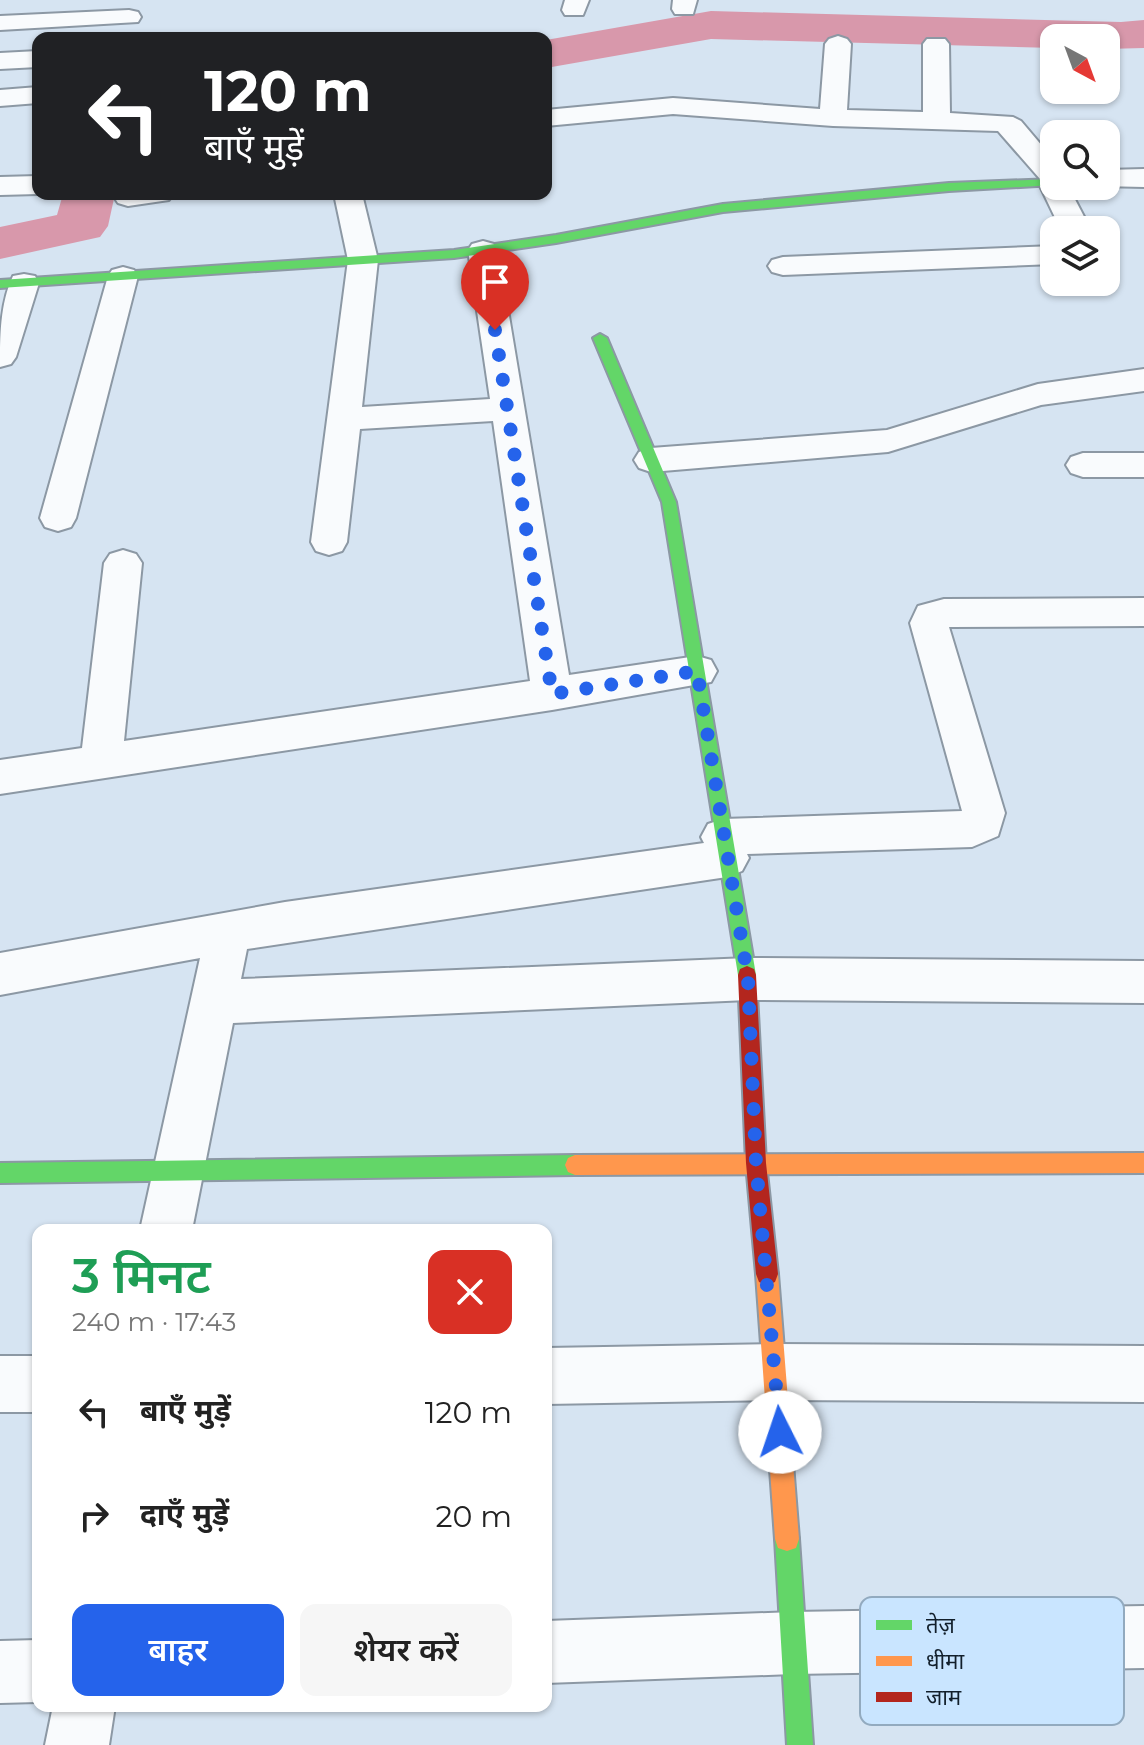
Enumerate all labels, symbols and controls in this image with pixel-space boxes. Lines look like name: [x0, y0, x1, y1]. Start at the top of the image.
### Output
north arrow: [1040, 24, 1120, 104]
map controls: [1040, 24, 1120, 296]
text: 120 m: [204, 57, 372, 125]
icon: left: [72, 64, 176, 168]
button: search: [1040, 120, 1120, 200]
text: बाएँ मुड़ें: [204, 125, 304, 169]
button: layers: [1040, 216, 1120, 296]
pin: [461, 248, 529, 330]
icon: arrive: [473, 260, 517, 304]
text: 3 मिनट: [72, 1247, 211, 1305]
button: close: [428, 1250, 512, 1334]
text: 240 m · 17:43: [72, 1306, 236, 1338]
icon: left: [72, 1390, 116, 1434]
position arrow: [738, 1390, 822, 1474]
text: बाएँ मुड़ें: [140, 1392, 231, 1429]
text: 120 m: [425, 1394, 512, 1431]
icon: right: [72, 1494, 116, 1538]
text: दाएँ मुड़ें: [140, 1496, 229, 1533]
text: 20 m: [435, 1498, 512, 1535]
legend: [860, 1597, 1124, 1725]
button: बाहर: [72, 1604, 284, 1696]
button: शेयर करें: [300, 1604, 512, 1696]
text: तेज़: [926, 1612, 956, 1639]
text: धीमा: [926, 1648, 964, 1675]
text: जाम: [926, 1684, 962, 1711]

